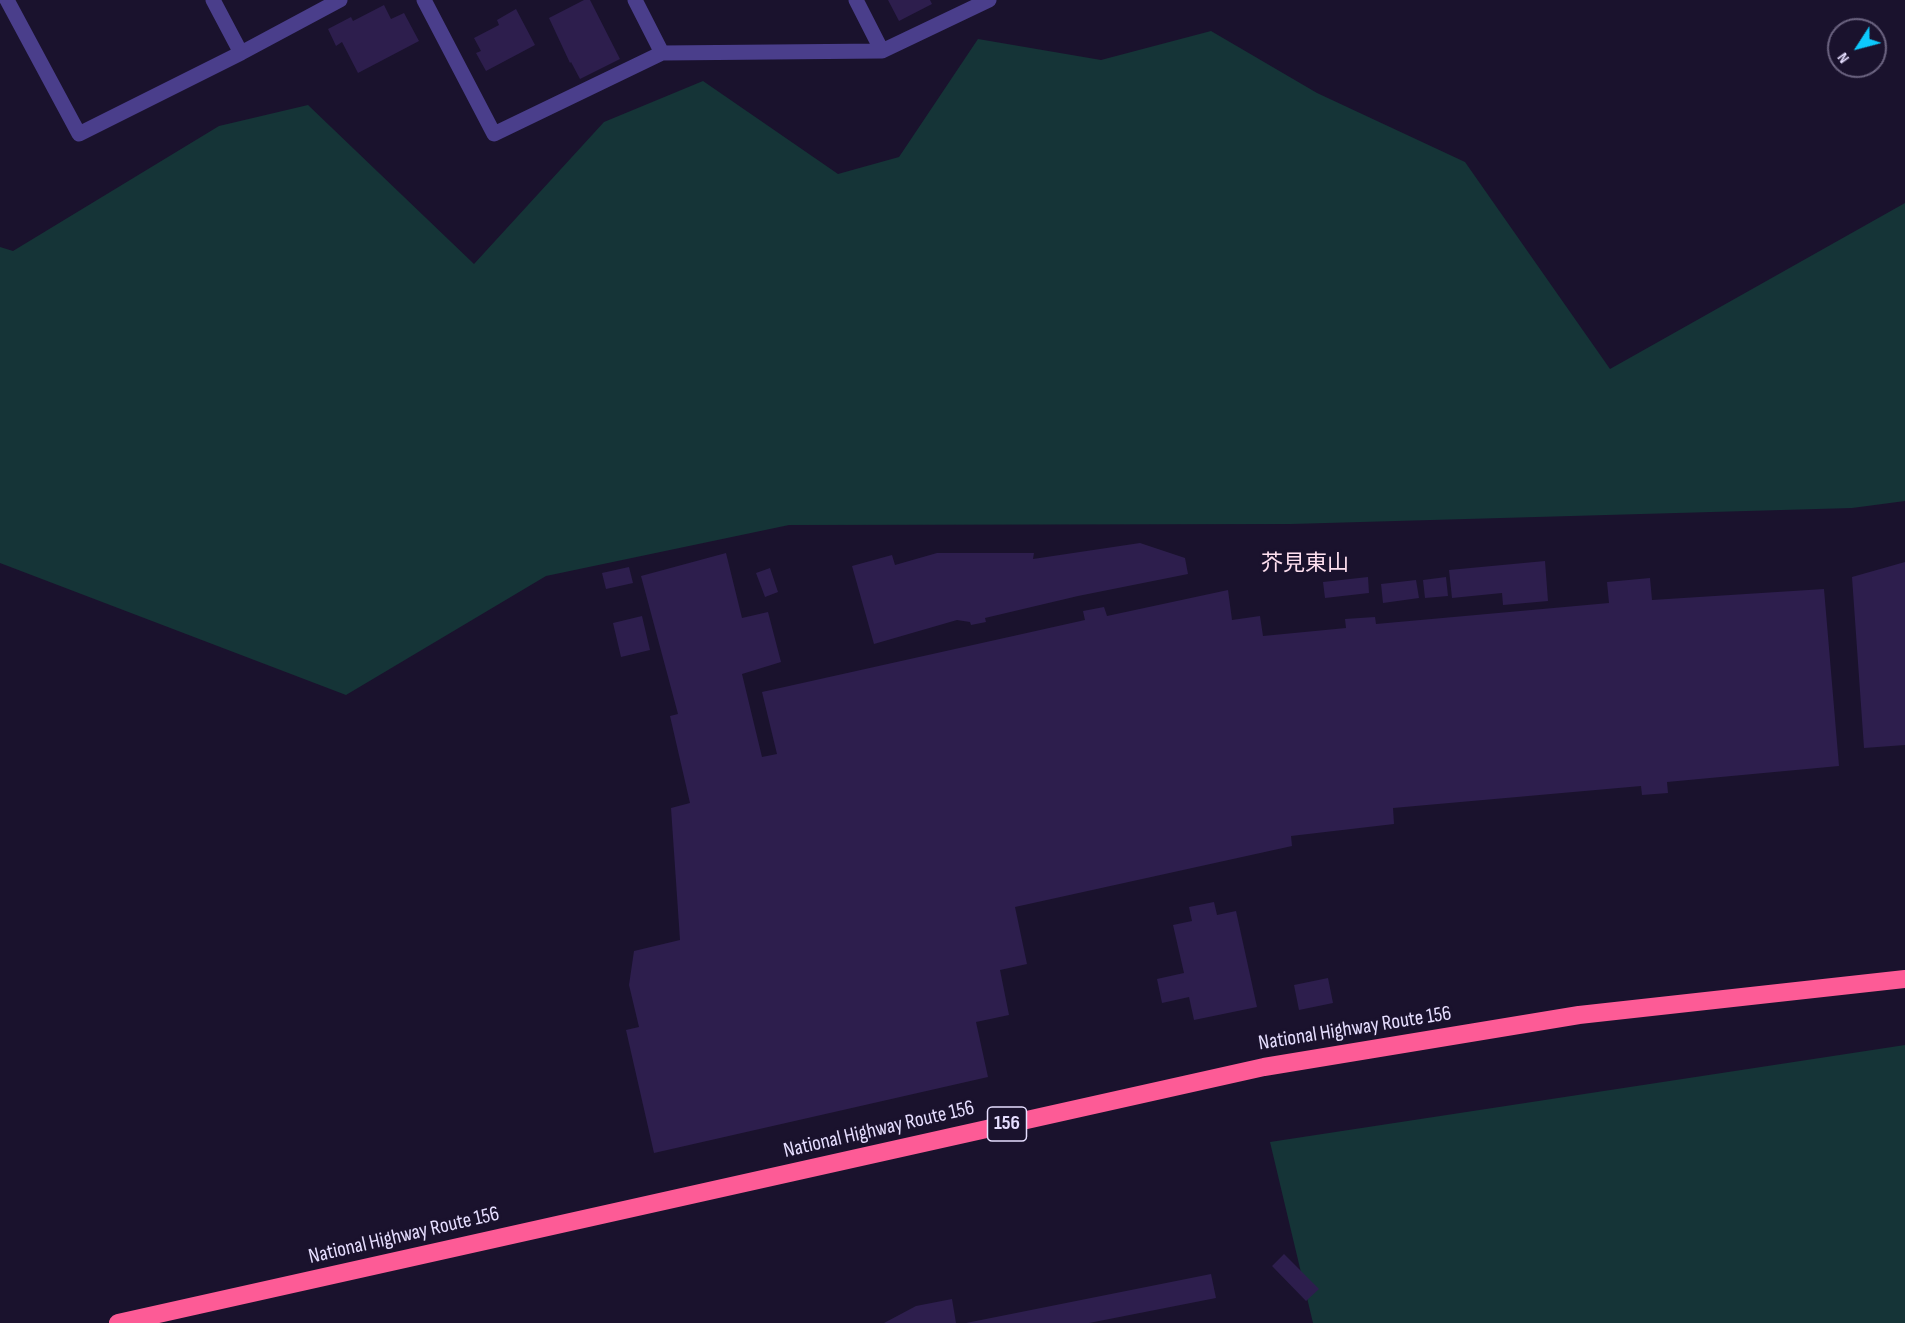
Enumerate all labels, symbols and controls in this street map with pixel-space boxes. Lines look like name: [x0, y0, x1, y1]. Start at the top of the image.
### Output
north arrow: [1827, 18, 1887, 78]
text: N: [1833, 49, 1854, 67]
district label: 芥見東山: [1261, 551, 1349, 577]
street label: National Highway Route 156: [1257, 1001, 1453, 1057]
street label: National Highway Route 156: [781, 1096, 977, 1164]
road number: 156: [988, 1107, 1026, 1141]
street label: National Highway Route 156: [306, 1202, 502, 1270]

